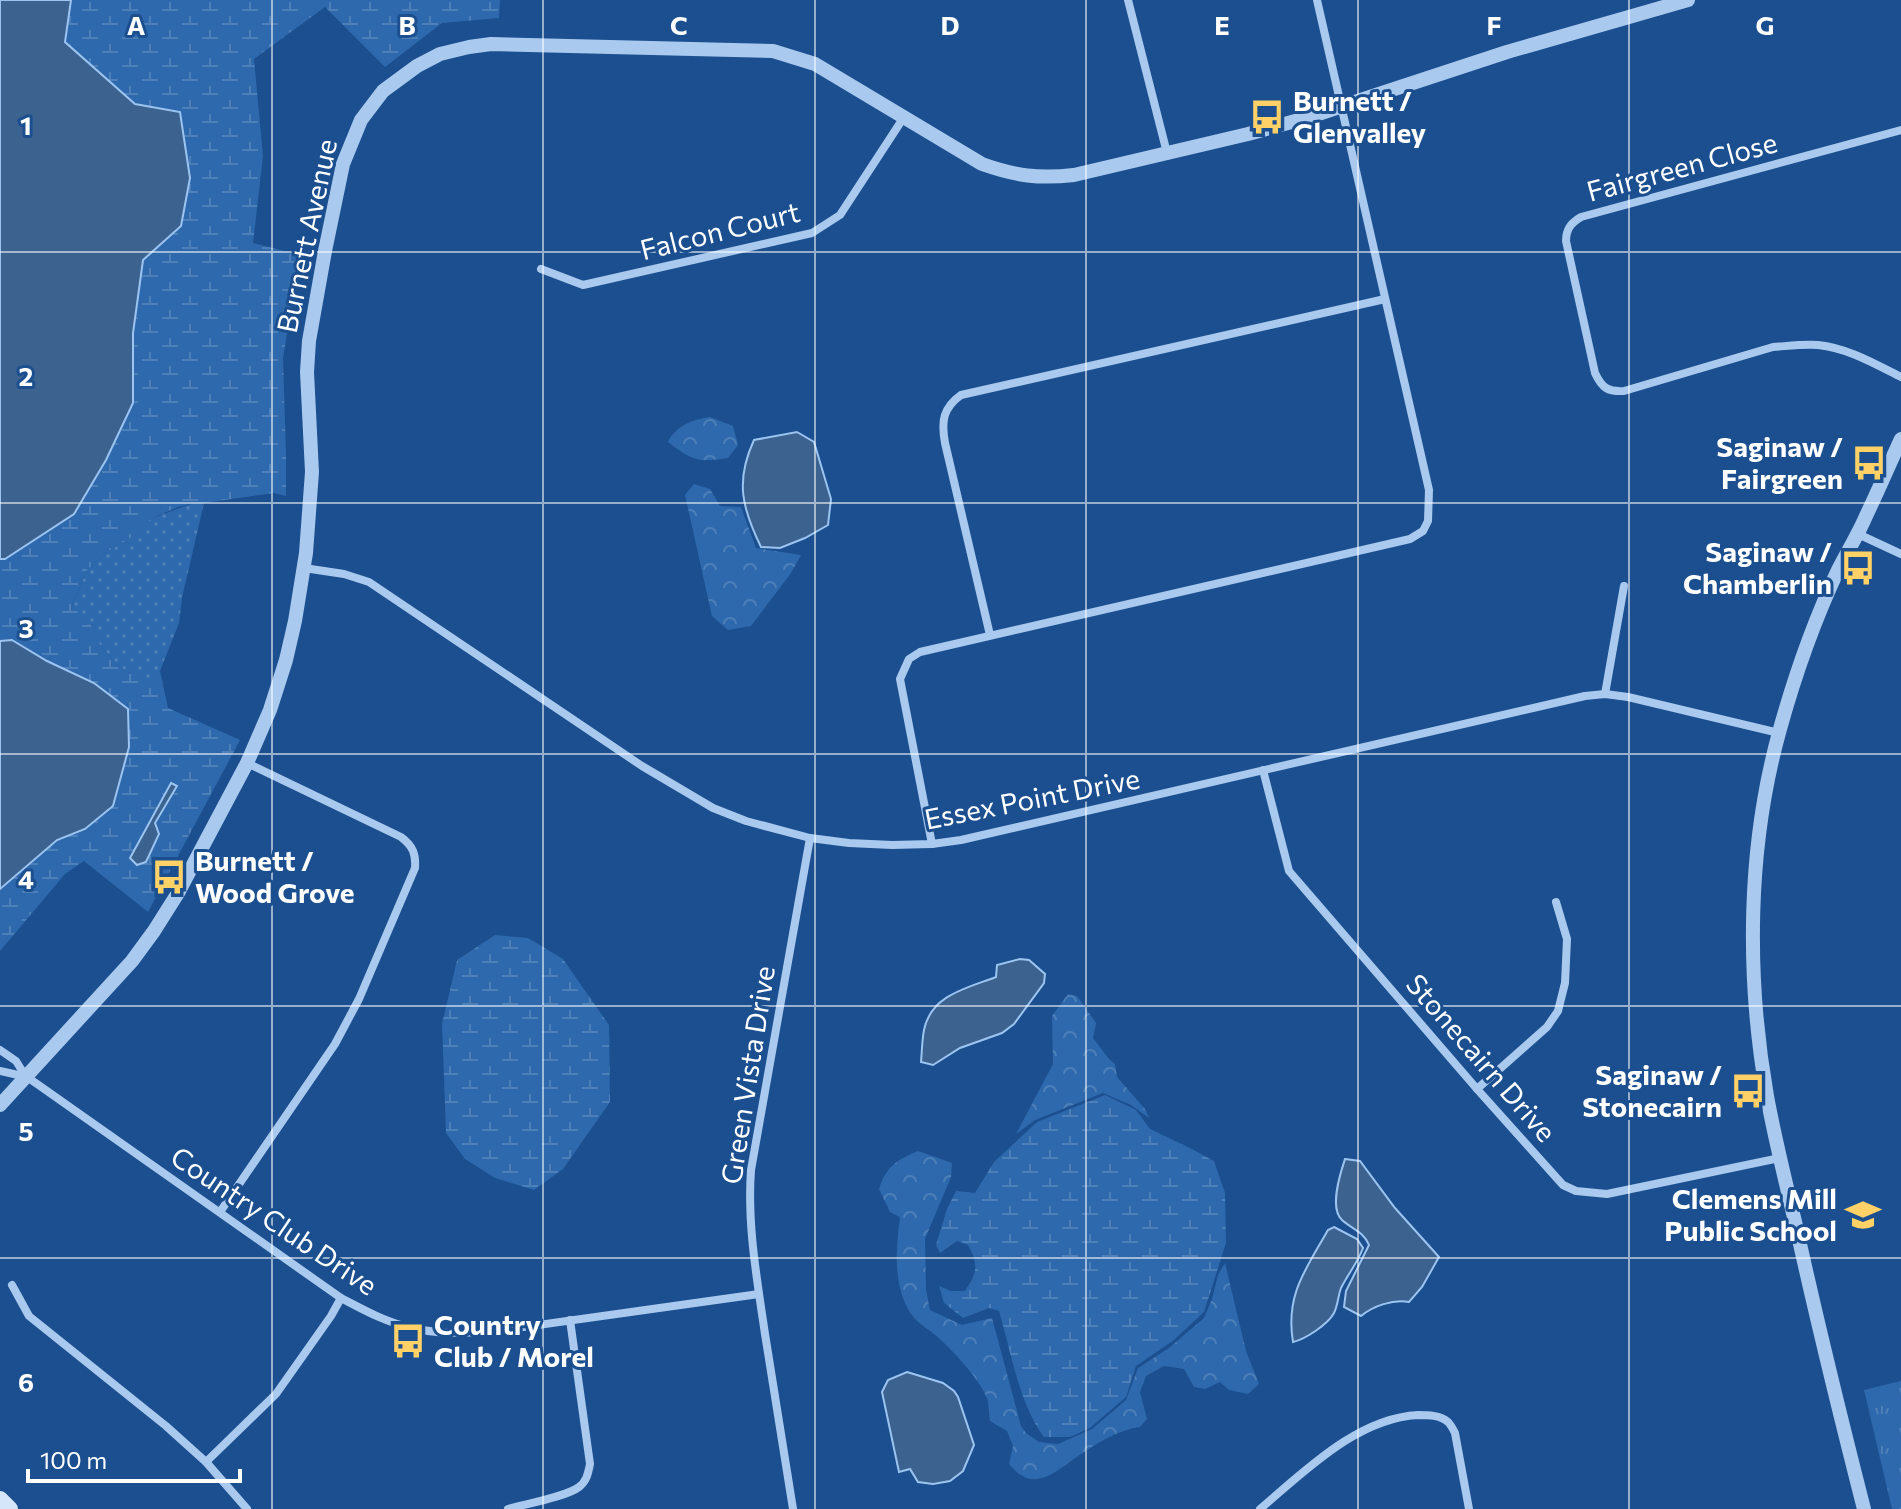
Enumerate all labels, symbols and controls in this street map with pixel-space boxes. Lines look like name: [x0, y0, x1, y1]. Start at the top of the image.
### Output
text: A: [127, 9, 146, 40]
text: B: [398, 9, 416, 40]
text: C: [670, 9, 688, 40]
text: D: [940, 9, 960, 40]
text: E: [1214, 9, 1230, 40]
text: F: [1486, 9, 1502, 40]
text: G: [1756, 9, 1774, 40]
place label: Burnett / Glenvalley: [1293, 83, 1426, 149]
bus stop icon: Burnett / Glenvalley: [1248, 98, 1286, 136]
text: 1: [20, 109, 32, 140]
street label: Fairgreen Close: [1583, 124, 1781, 208]
street label: Burnett Avenue: [269, 136, 343, 336]
street label: Falcon Court: [636, 194, 803, 266]
text: 2: [19, 360, 33, 391]
place label: Saginaw / Fairgreen: [1716, 429, 1843, 495]
bus stop icon: Saginaw / Fairgreen: [1850, 444, 1888, 482]
place label: Saginaw / Chamberlin: [1683, 534, 1832, 600]
bus stop icon: Saginaw / Chamberlin: [1839, 549, 1877, 587]
text: 3: [18, 612, 34, 643]
street label: Essex Point Drive: [921, 760, 1142, 836]
place label: Burnett / Wood Grove: [195, 843, 355, 909]
bus stop icon: Burnett / Wood Grove: [150, 858, 188, 896]
text: 4: [18, 863, 34, 894]
street label: Green Vista Drive: [713, 963, 781, 1186]
street label: Stonecairn Drive: [1400, 967, 1564, 1148]
place label: Saginaw / Stonecairn: [1582, 1057, 1722, 1123]
bus stop icon: Saginaw / Stonecairn: [1729, 1072, 1767, 1110]
text: 5: [18, 1115, 34, 1146]
street label: Country Club Drive: [165, 1139, 384, 1302]
place label: Clemens Mill Public School: [1664, 1181, 1837, 1247]
school or university icon: Clemens Mill Public School: [1844, 1196, 1882, 1234]
place label: Country Club / Morel: [434, 1307, 594, 1373]
bus stop icon: Country Club / Morel: [389, 1322, 427, 1360]
text: 6: [18, 1366, 34, 1397]
scale bar: [28, 1433, 240, 1483]
text: 100 m: [40, 1445, 107, 1474]

